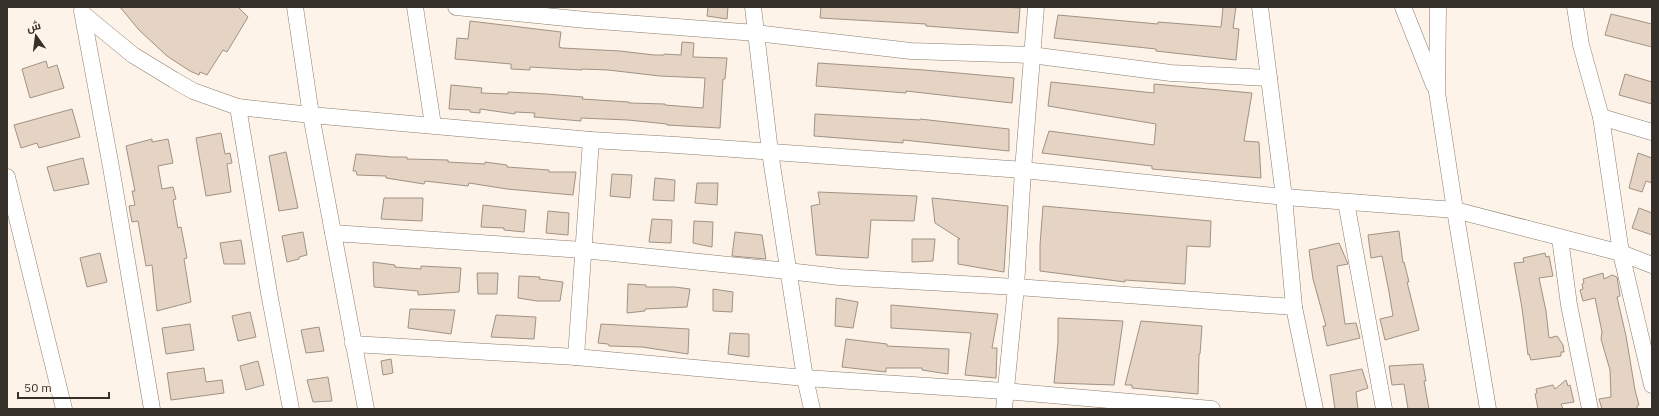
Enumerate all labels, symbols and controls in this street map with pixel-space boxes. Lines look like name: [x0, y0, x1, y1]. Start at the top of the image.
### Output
north arrow: [16, 16, 56, 56]
text: ش: [25, 18, 42, 35]
scale bar: [18, 374, 109, 400]
text: 50 m: [24, 380, 52, 395]

